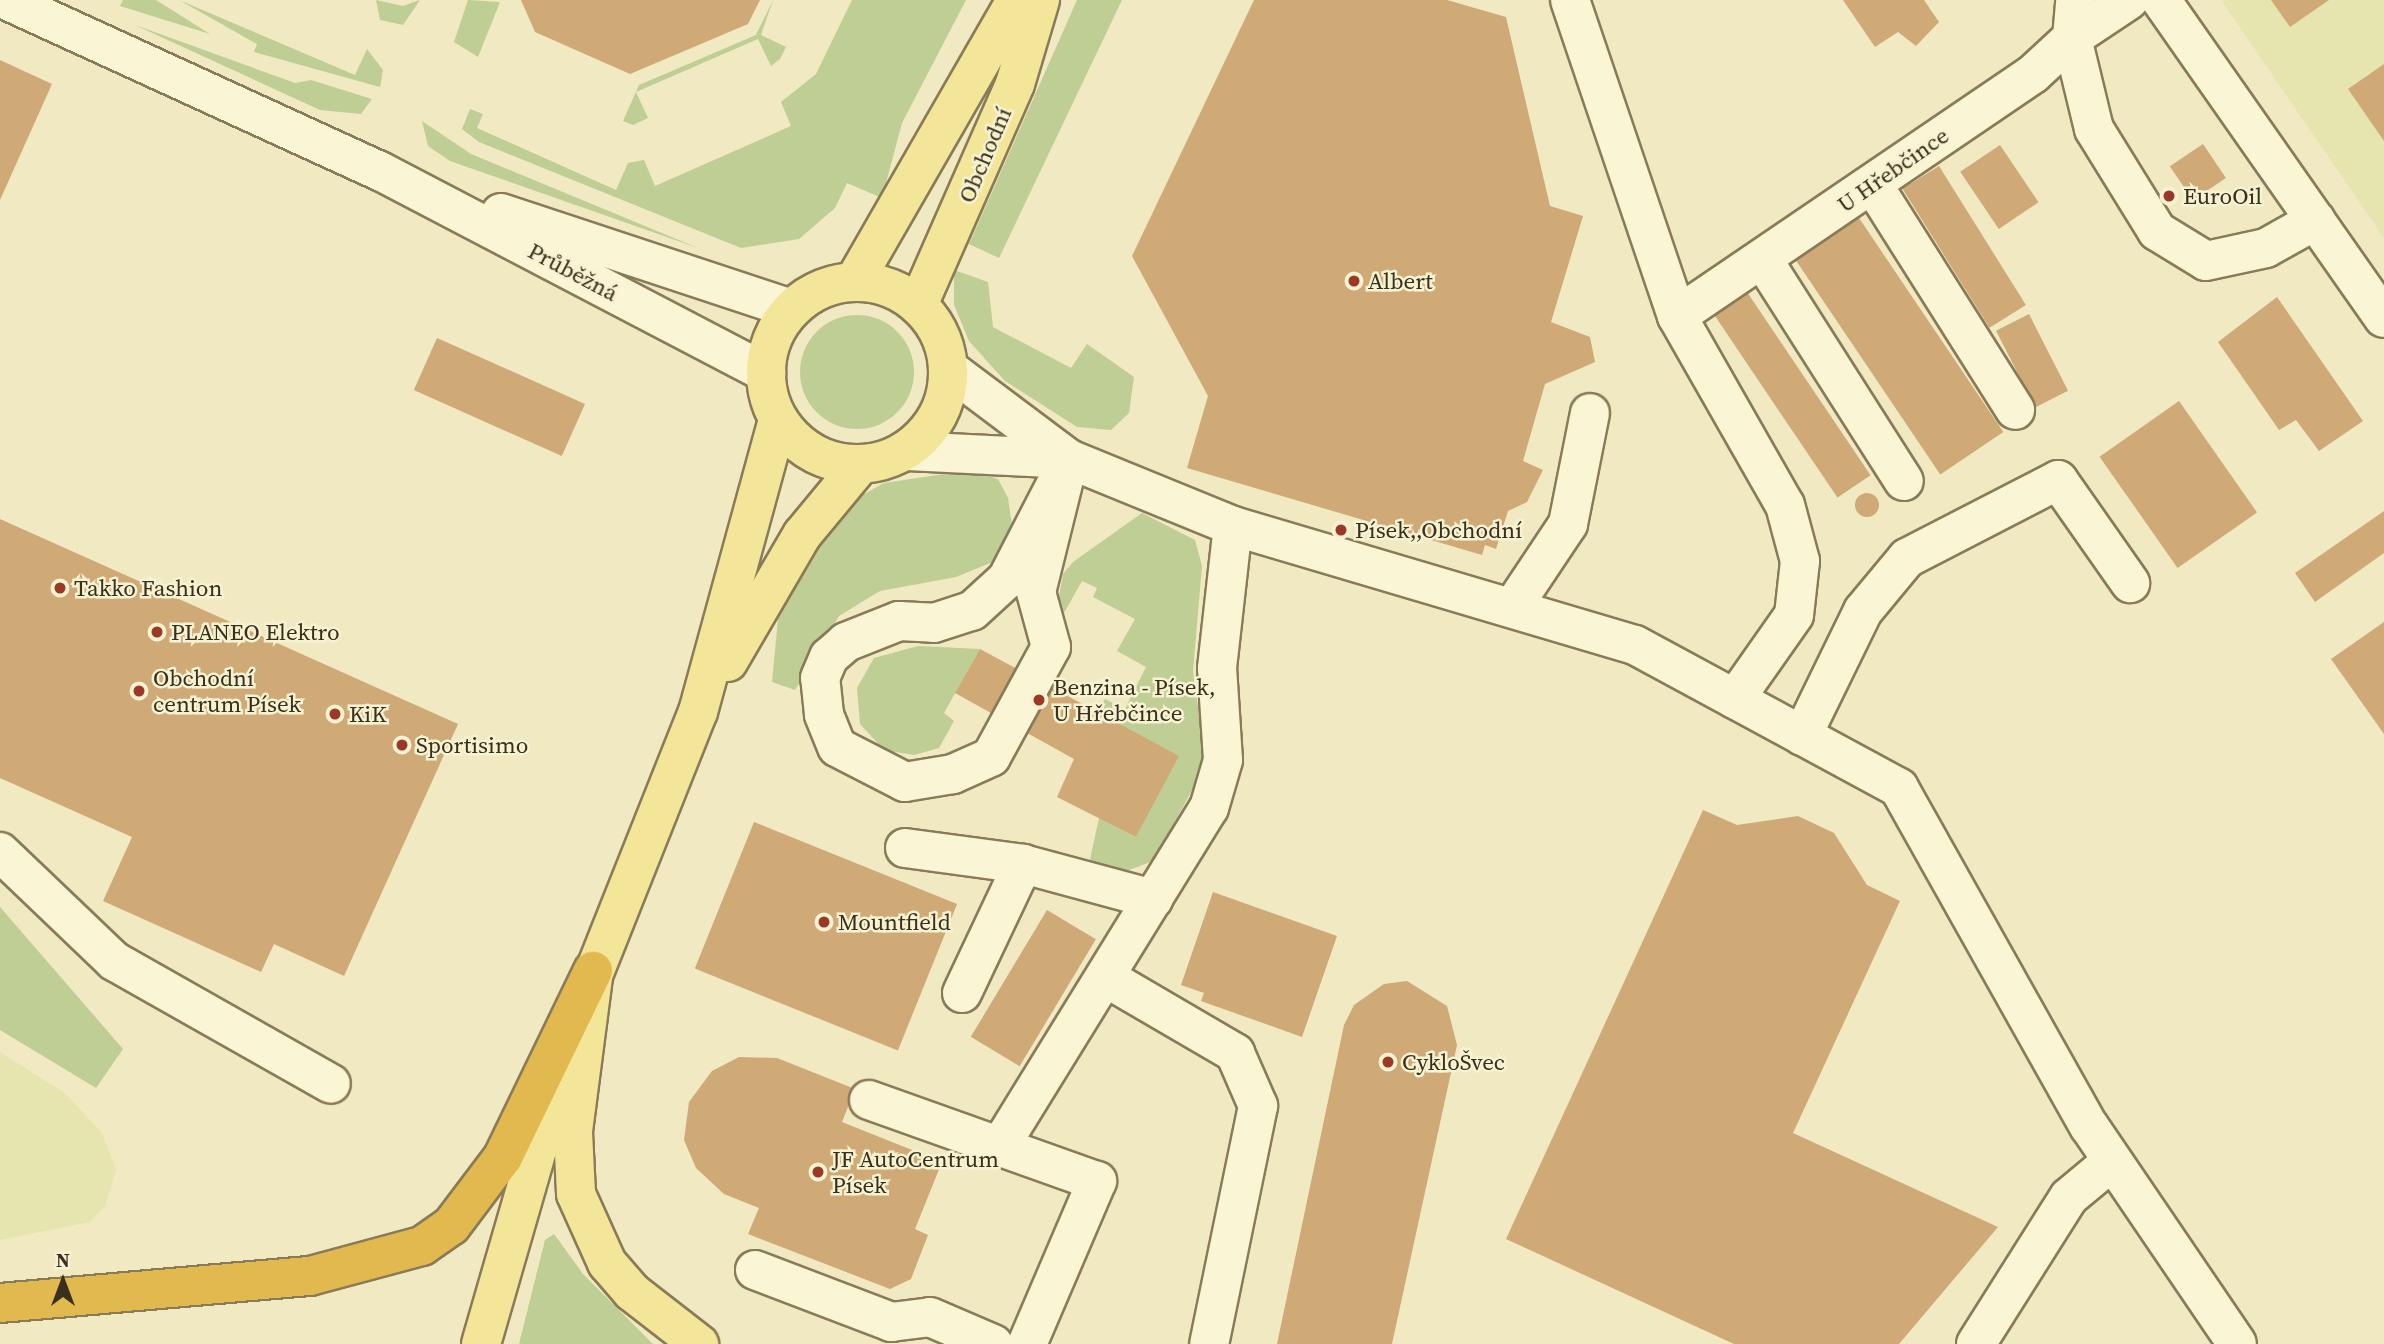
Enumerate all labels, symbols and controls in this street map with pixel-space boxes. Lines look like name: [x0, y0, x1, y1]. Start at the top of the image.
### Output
street label: Obchodní: [953, 103, 1017, 207]
street label: U Hřebčince: [1832, 122, 1954, 218]
place label: EuroOil: [2183, 182, 2262, 210]
marker: EuroOil: [2161, 188, 2177, 204]
street label: Průběžná: [523, 237, 623, 307]
place label: Albert: [1368, 267, 1433, 295]
marker: Albert: [1346, 273, 1362, 289]
place label: Písek,,Obchodní: [1355, 516, 1522, 544]
marker: Písek,,Obchodní: [1333, 522, 1349, 538]
place label: Takko Fashion: [74, 574, 222, 602]
marker: Takko Fashion: [52, 580, 68, 596]
place label: PLANEO Elektro: [171, 618, 340, 646]
marker: PLANEO Elektro: [149, 624, 165, 640]
place label: Obchodní centrum Písek: [153, 664, 301, 718]
place label: Benzina - Písek, U Hřebčince: [1053, 673, 1216, 727]
marker: Obchodní centrum Písek: [131, 683, 147, 699]
marker: Benzina - Písek, U Hřebčince: [1031, 692, 1047, 708]
place label: KiK: [349, 700, 387, 728]
marker: KiK: [327, 706, 343, 722]
place label: Sportisimo: [416, 731, 528, 759]
marker: Sportisimo: [394, 737, 410, 753]
place label: Mountfield: [838, 908, 951, 936]
marker: Mountfield: [816, 914, 832, 930]
place label: CykloŠvec: [1402, 1048, 1505, 1076]
marker: CykloŠvec: [1380, 1054, 1396, 1070]
place label: JF AutoCentrum Písek: [832, 1145, 999, 1199]
marker: JF AutoCentrum Písek: [810, 1164, 826, 1180]
north arrow: [28, 1246, 98, 1316]
text: N: [56, 1247, 70, 1273]

